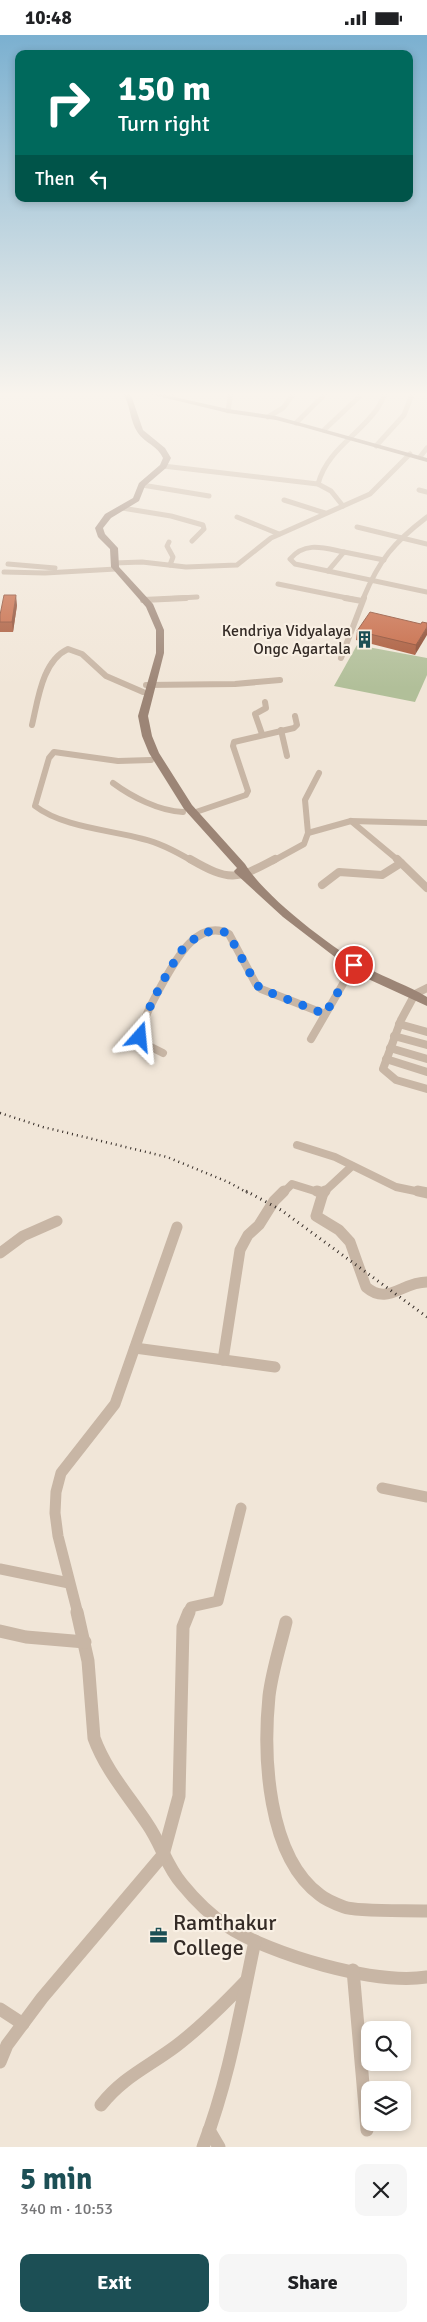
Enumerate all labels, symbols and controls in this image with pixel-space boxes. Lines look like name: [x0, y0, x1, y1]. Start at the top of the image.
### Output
text: 10:48: [25, 6, 72, 30]
text: 150 m: [118, 67, 211, 110]
icon: right: [35, 70, 100, 135]
text: Turn right: [118, 110, 210, 137]
icon: left: [85, 165, 113, 193]
text: Then: [35, 167, 75, 191]
place label: Kendriya Vidyalaya Ongc Agartala: [222, 621, 351, 659]
building icon: Kendriya Vidyalaya Ongc Agartala: [355, 629, 375, 649]
pin: [333, 944, 375, 986]
icon: arrive: [340, 951, 368, 979]
position arrow: [113, 1010, 165, 1062]
place label: Ramthakur College: [173, 1909, 276, 1961]
office icon: Ramthakur College: [149, 1925, 169, 1945]
map controls: [361, 2021, 411, 2131]
button: search: [361, 2021, 411, 2071]
button: layers: [361, 2081, 411, 2131]
text: 5 min: [20, 2161, 92, 2198]
button: close: [355, 2164, 407, 2216]
text: 340 m · 10:53: [20, 2199, 113, 2219]
button: Exit: [20, 2254, 209, 2312]
button: Share: [219, 2254, 407, 2312]

